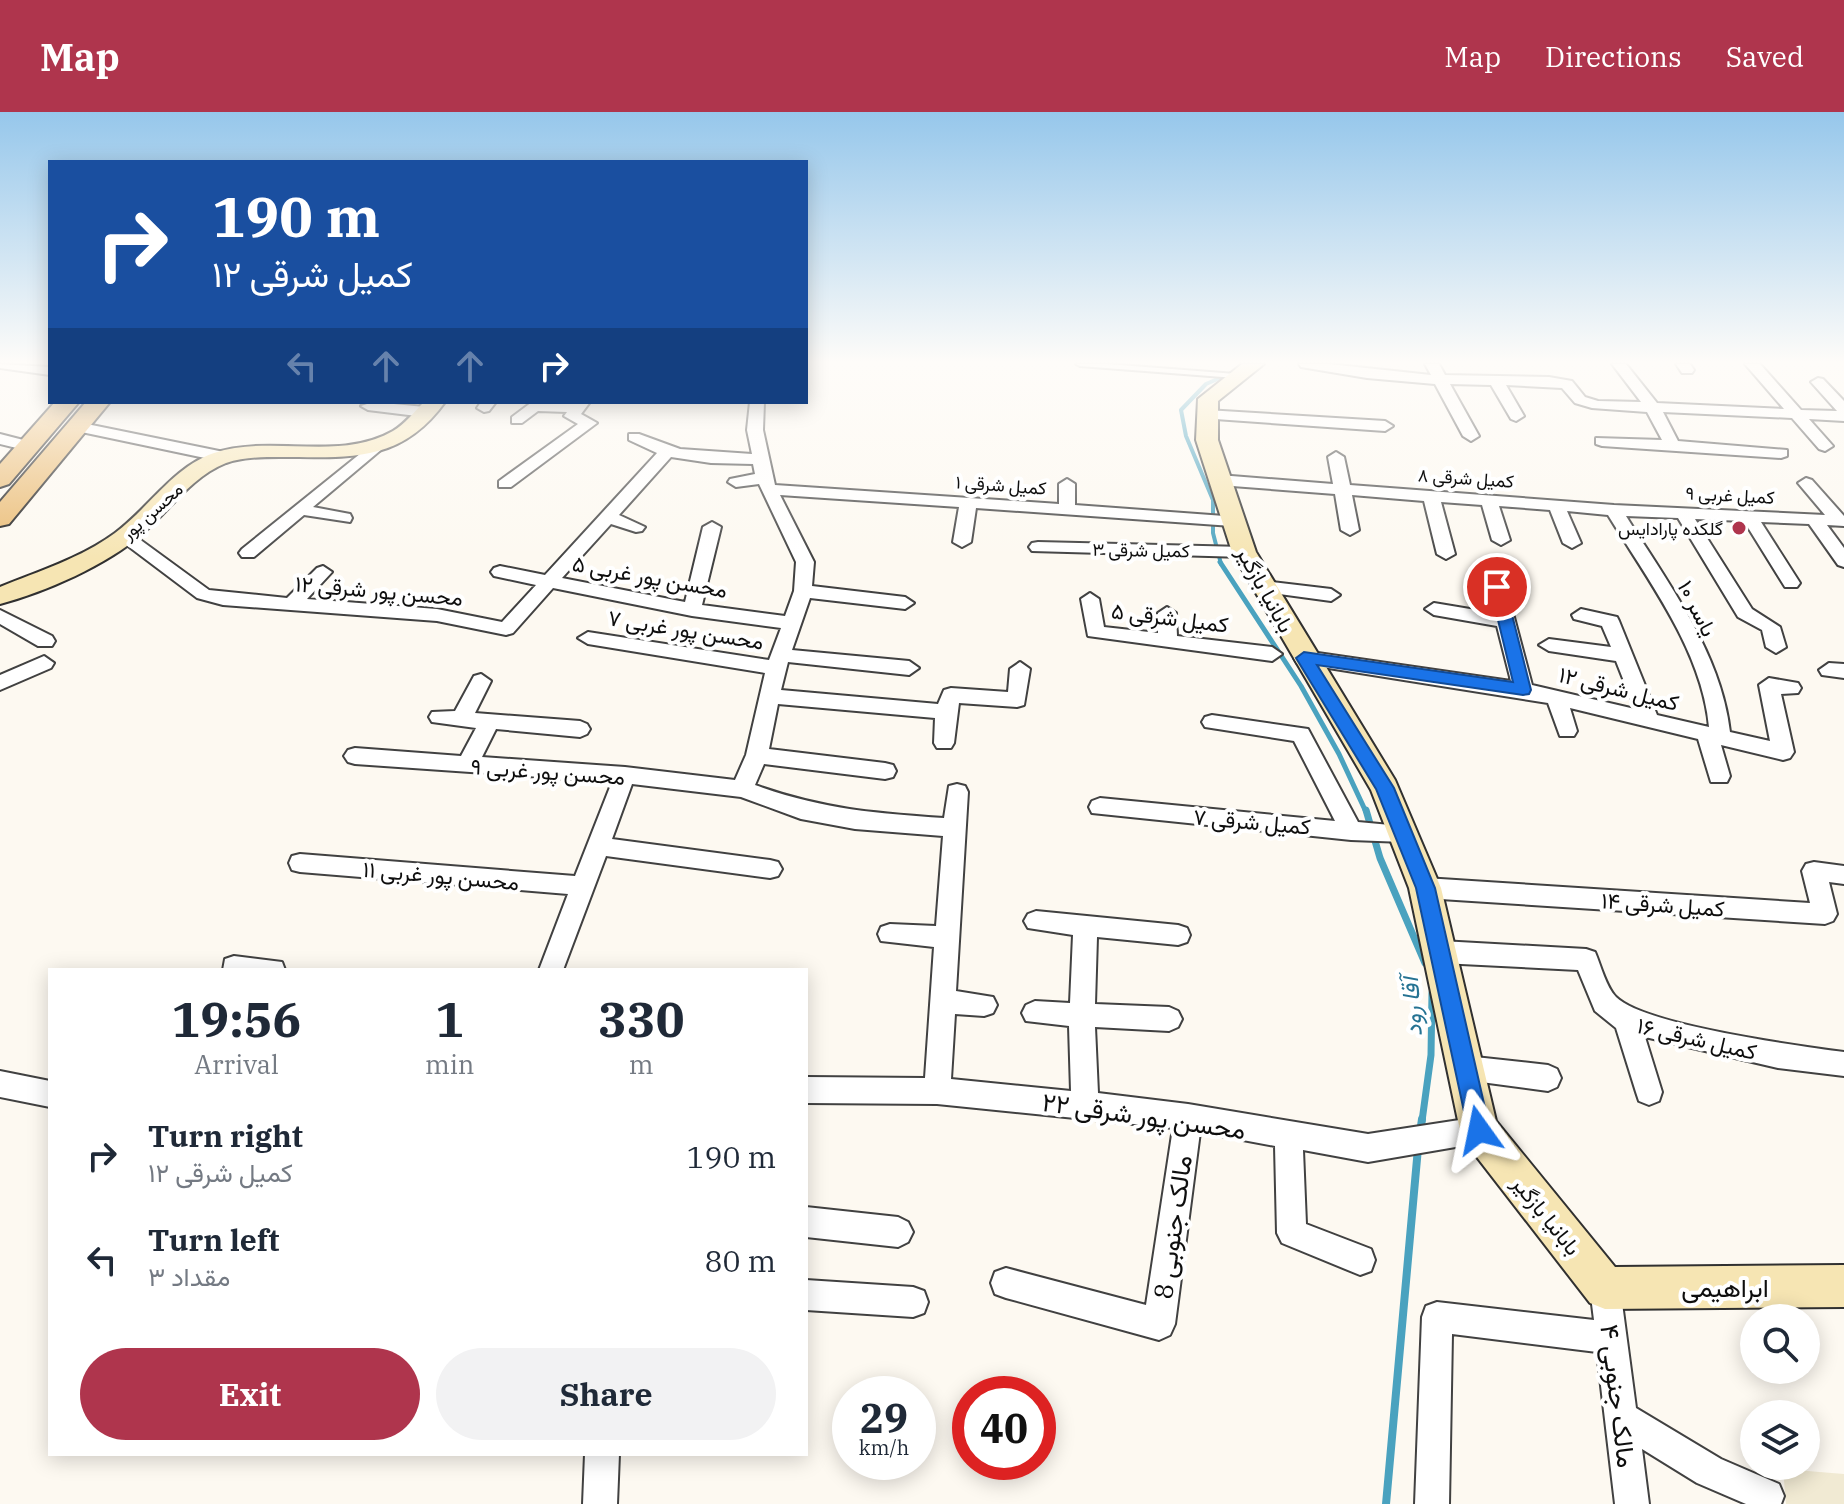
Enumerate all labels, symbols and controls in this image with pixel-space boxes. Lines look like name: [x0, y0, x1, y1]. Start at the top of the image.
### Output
text: Map: [40, 32, 120, 81]
text: Map: [1444, 38, 1501, 75]
text: Directions: [1545, 38, 1682, 75]
text: Saved: [1726, 38, 1804, 75]
text: 190 m: [212, 180, 380, 252]
icon: right: [80, 192, 184, 296]
text: کمیل شرقی ۱۲: [212, 250, 413, 297]
icon: left: [280, 344, 324, 388]
icon: ahead: [364, 344, 408, 388]
icon: ahead: [448, 344, 492, 388]
icon: right: [532, 344, 576, 388]
street label: کمیل شرقی ۸: [1417, 463, 1515, 493]
street label: کمیل شرقی ۱: [955, 470, 1047, 500]
street label: محسن پور: [116, 477, 188, 546]
street label: کمیل غربی ۹: [1685, 481, 1775, 509]
place label: گلکده پارادایس: [1618, 517, 1723, 541]
marker: گلکده پارادایس: [1730, 519, 1748, 537]
street label: کمیل شرقی ۳: [1092, 538, 1190, 562]
street label: بابانیا بازگیر: [1230, 540, 1302, 637]
street label: محسن پور غربی ۵: [570, 548, 730, 605]
pin: [1463, 553, 1531, 621]
icon: arrive: [1475, 565, 1519, 609]
street label: محسن پور شرقی ۱۲: [294, 568, 464, 613]
street label: یاسر ۱۰: [1672, 575, 1724, 641]
street label: کمیل شرقی ۵: [1110, 595, 1230, 639]
street label: محسن پور غربی ۷: [606, 602, 766, 657]
street label: کمیل شرقی ۱۲: [1556, 659, 1682, 717]
street label: محسن پور غربی ۹: [470, 751, 626, 792]
street label: کمیل شرقی ۷: [1192, 801, 1312, 841]
street label: محسن پور غربی ۱۱: [362, 854, 520, 897]
street label: کمیل شرقی ۱۴: [1600, 885, 1726, 923]
water label: آقا رود: [1393, 970, 1429, 1037]
text: 19:56: [172, 988, 301, 1050]
text: 1: [435, 988, 464, 1050]
text: 330: [598, 988, 684, 1050]
street label: کمیل شرقی ۱۶: [1634, 1010, 1760, 1066]
text: Arrival: [194, 1047, 279, 1081]
text: min: [425, 1047, 474, 1081]
text: m: [629, 1047, 654, 1081]
street label: محسن پور شرقی ۲۲: [1040, 1084, 1248, 1148]
position arrow: [1437, 1088, 1521, 1172]
text: Turn right: [148, 1116, 303, 1155]
icon: right: [80, 1134, 124, 1178]
text: 190 m: [686, 1137, 776, 1176]
street label: مالک جنوبی 8: [1145, 1153, 1199, 1301]
text: کمیل شرقی ۱۲: [148, 1155, 293, 1189]
street label: بابانیا بازگیر: [1505, 1168, 1588, 1261]
text: Turn left: [148, 1220, 280, 1259]
icon: left: [80, 1238, 124, 1282]
text: 80 m: [704, 1241, 776, 1280]
text: مقداد ۳: [148, 1259, 230, 1293]
street label: ابراهیمی: [1681, 1270, 1769, 1304]
map controls: [1740, 1304, 1820, 1480]
button: search: [1740, 1304, 1820, 1384]
street label: مالک جنوبی ۴: [1593, 1322, 1645, 1470]
button: Exit: [80, 1348, 420, 1440]
button: Share: [436, 1348, 776, 1440]
speed limit sign: 40: [952, 1376, 1056, 1480]
text: 29: [860, 1392, 908, 1444]
button: layers: [1740, 1400, 1820, 1480]
text: km/h: [859, 1434, 909, 1461]

